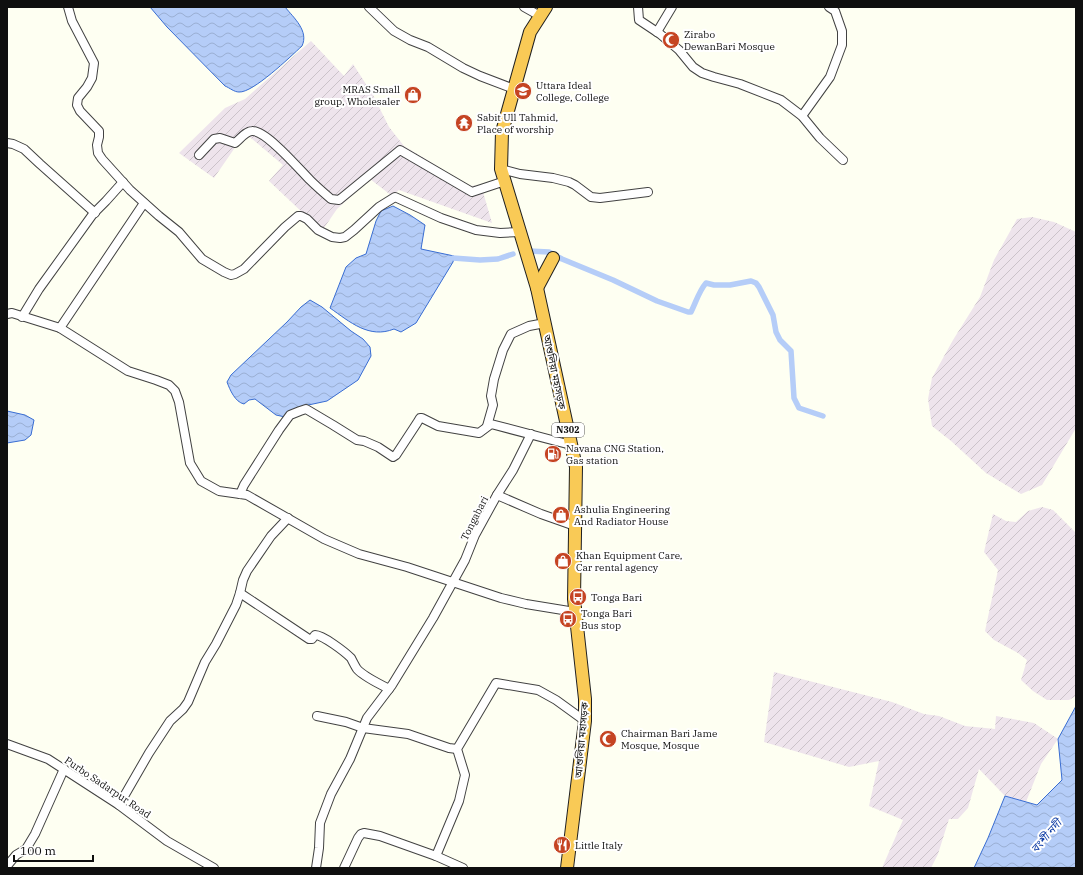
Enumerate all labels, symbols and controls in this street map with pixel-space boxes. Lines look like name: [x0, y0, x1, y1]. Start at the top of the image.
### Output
place label: Zirabo DewanBari Mosque: [684, 28, 775, 53]
mosque icon: Zirabo DewanBari Mosque: [661, 30, 681, 50]
place label: Uttara Ideal College, College: [536, 79, 609, 104]
school or university icon: Uttara Ideal College, College: [513, 81, 533, 101]
place label: MRAS Small group, Wholesaler: [314, 83, 401, 108]
shop icon: MRAS Small group, Wholesaler: [403, 85, 423, 105]
place label: Sabit Ull Tahmid, Place of worship: [477, 111, 558, 136]
temple icon: Sabit Ull Tahmid, Place of worship: [454, 113, 474, 133]
street label: আশুলিয়া মহাসড়ক: [540, 333, 569, 411]
road number: N302: [552, 423, 584, 437]
place label: Navana CNG Station, Gas station: [566, 442, 664, 467]
fuel station icon: Navana CNG Station, Gas station: [543, 444, 563, 464]
street label: Tongabari: [458, 494, 491, 543]
place label: Ashulia Engineering And Radiator House: [574, 503, 671, 528]
shop icon: Ashulia Engineering And Radiator House: [551, 505, 571, 525]
place label: Khan Equipment Care, Car rental agency: [576, 549, 683, 574]
shop icon: Khan Equipment Care, Car rental agency: [553, 551, 573, 571]
bus stop icon: Tonga Bari: [568, 587, 588, 607]
place label: Tonga Bari: [591, 591, 642, 604]
place label: Tonga Bari Bus stop: [581, 607, 632, 632]
bus stop icon: Tonga Bari Bus stop: [558, 609, 578, 629]
street label: আশুলিয়া মহাসড়ক: [572, 701, 591, 779]
place label: Chairman Bari Jame Mosque, Mosque: [621, 727, 717, 752]
mosque icon: Chairman Bari Jame Mosque, Mosque: [598, 729, 618, 749]
street label: Purbo Sadarpur Road: [62, 754, 153, 821]
water label: বংশী নদী: [1028, 815, 1066, 856]
restaurant icon: Little Italy: [552, 835, 572, 855]
scale bar: [14, 837, 93, 863]
place label: Little Italy: [575, 839, 623, 852]
text: 100 m: [20, 843, 56, 858]

